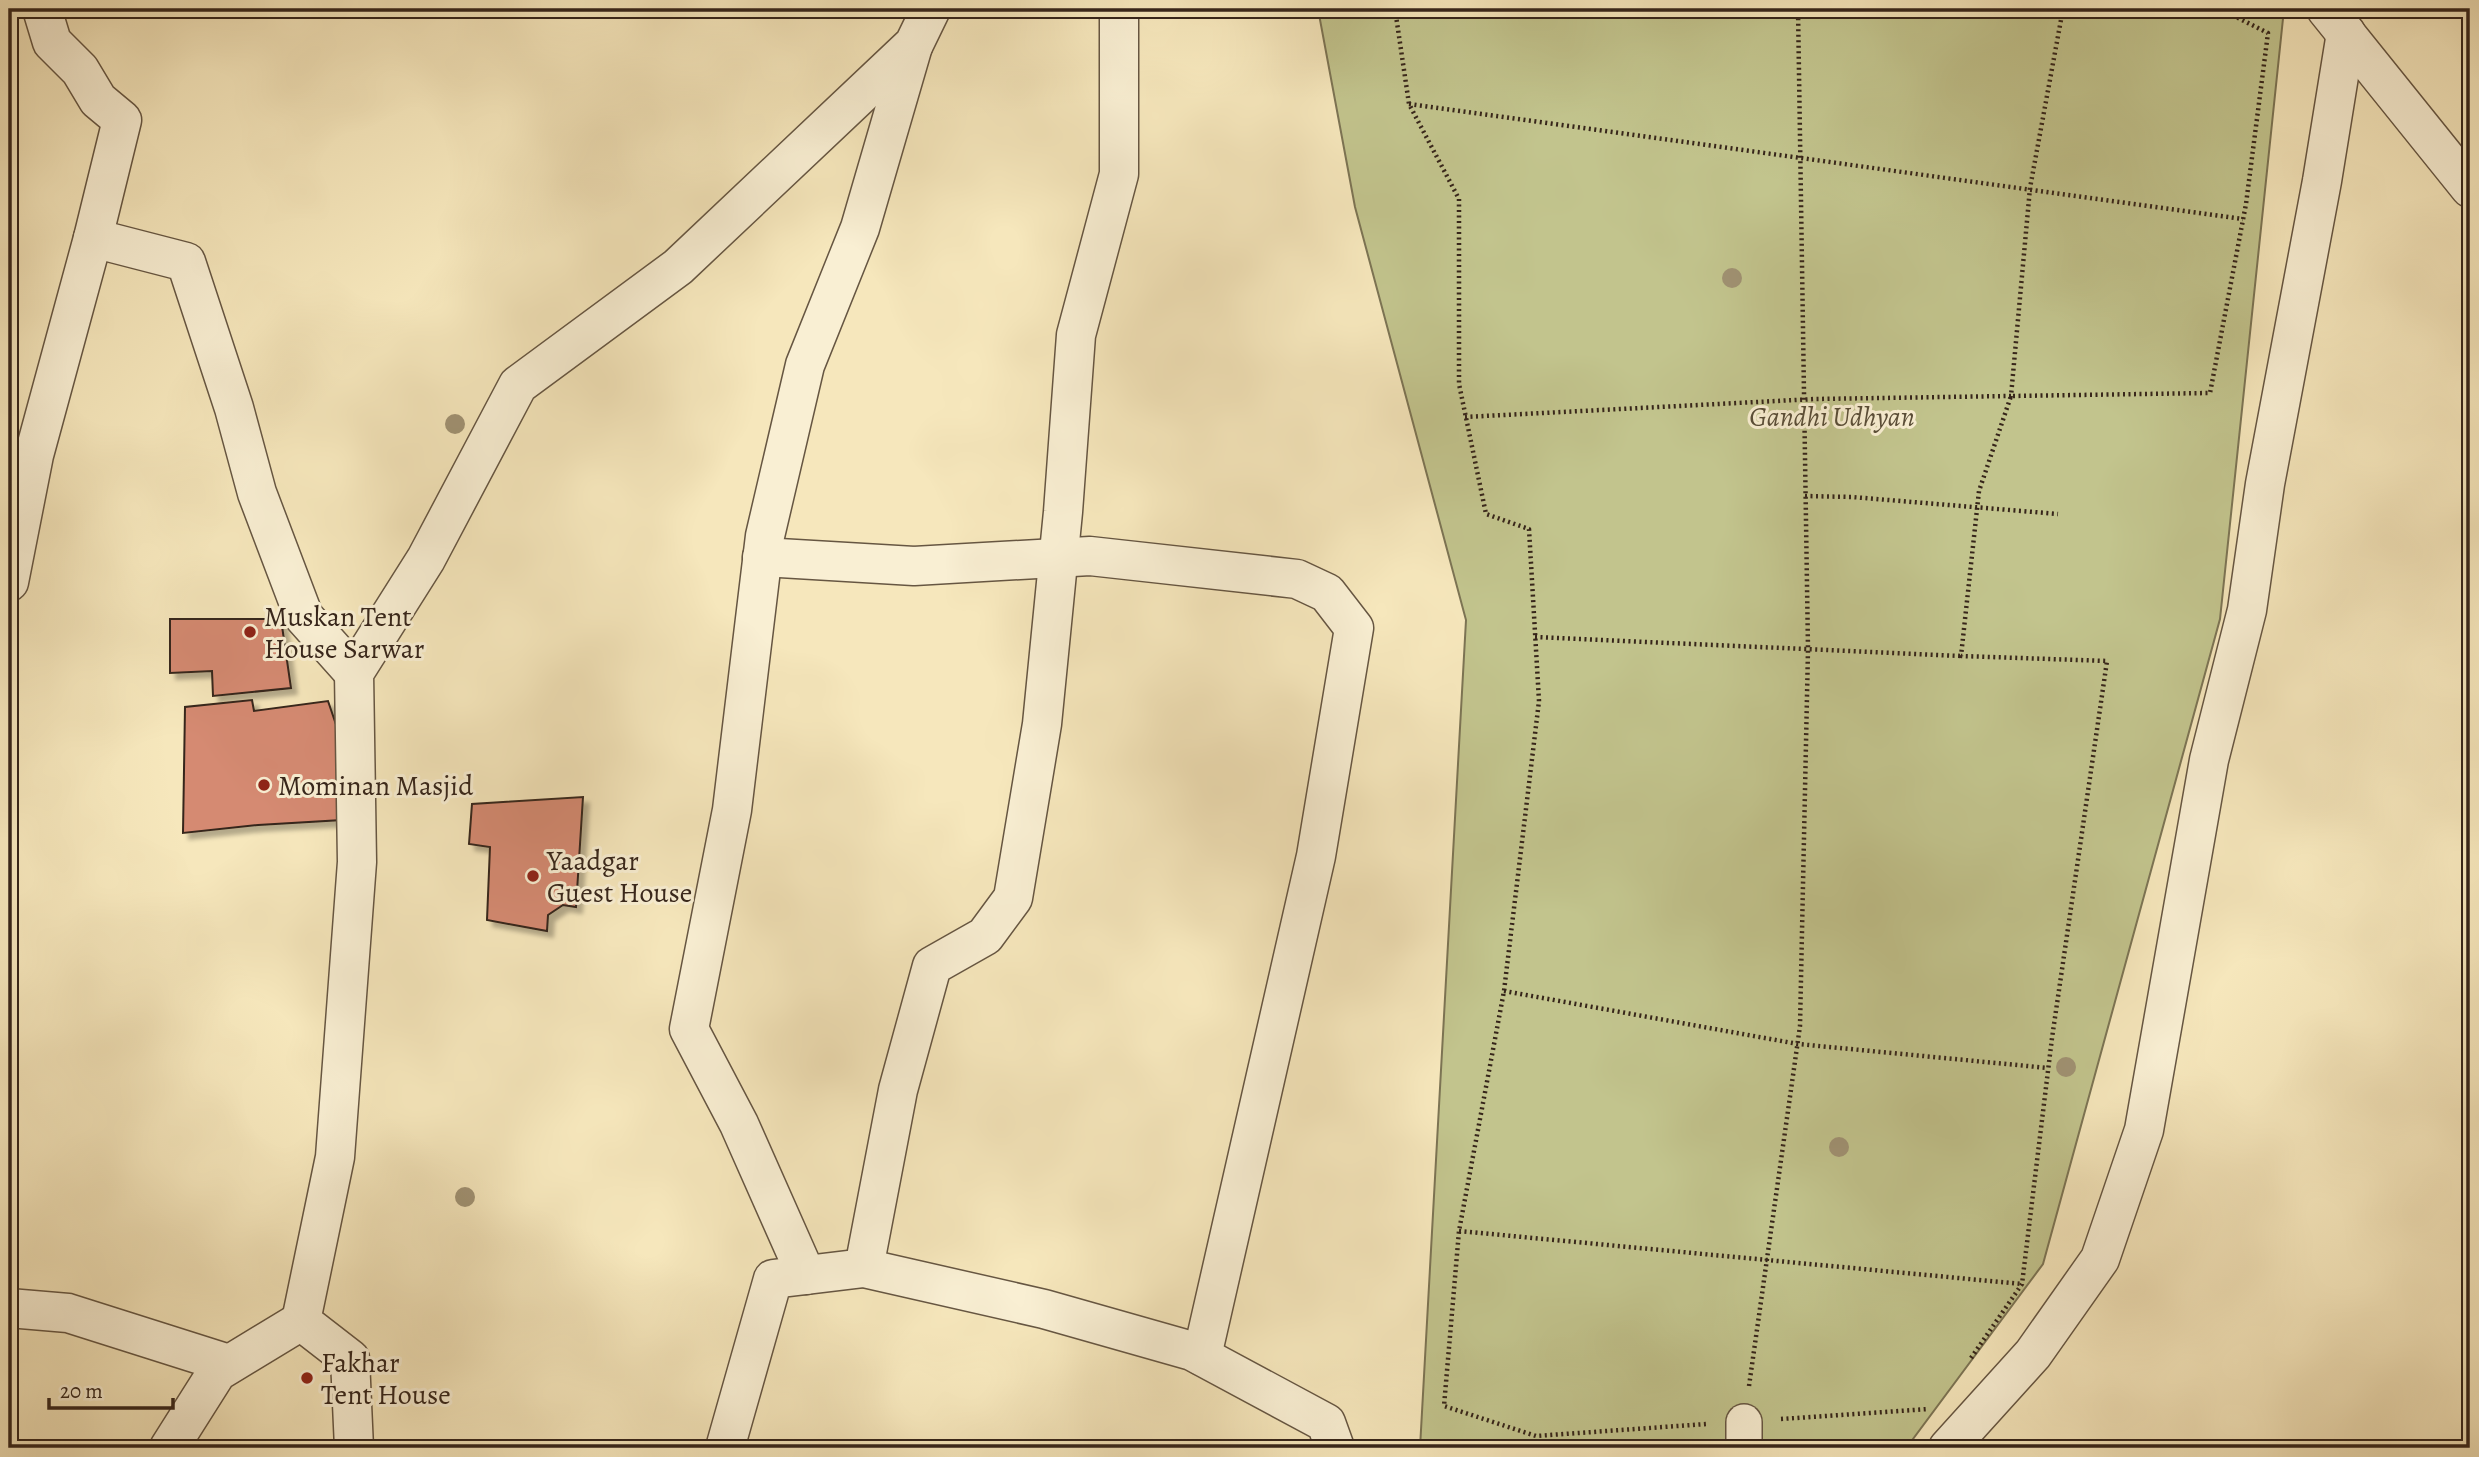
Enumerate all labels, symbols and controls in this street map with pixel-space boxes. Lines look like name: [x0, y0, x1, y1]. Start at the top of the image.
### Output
park label: Gandhi Udhyan: [1749, 398, 1915, 436]
place label: Muskan Tent House Sarwar: [264, 598, 425, 668]
marker: Muskan Tent House Sarwar: [242, 624, 258, 640]
place label: Mominan Masjid: [278, 767, 474, 805]
marker: Mominan Masjid: [256, 777, 272, 793]
place label: Yaadgar Guest House: [546, 842, 692, 912]
marker: Yaadgar Guest House: [525, 868, 541, 884]
place label: Fakhar Tent House: [321, 1344, 451, 1414]
scale bar: [49, 1366, 173, 1410]
marker: Fakhar Tent House: [299, 1370, 315, 1386]
text: 20 m: [60, 1377, 103, 1405]

